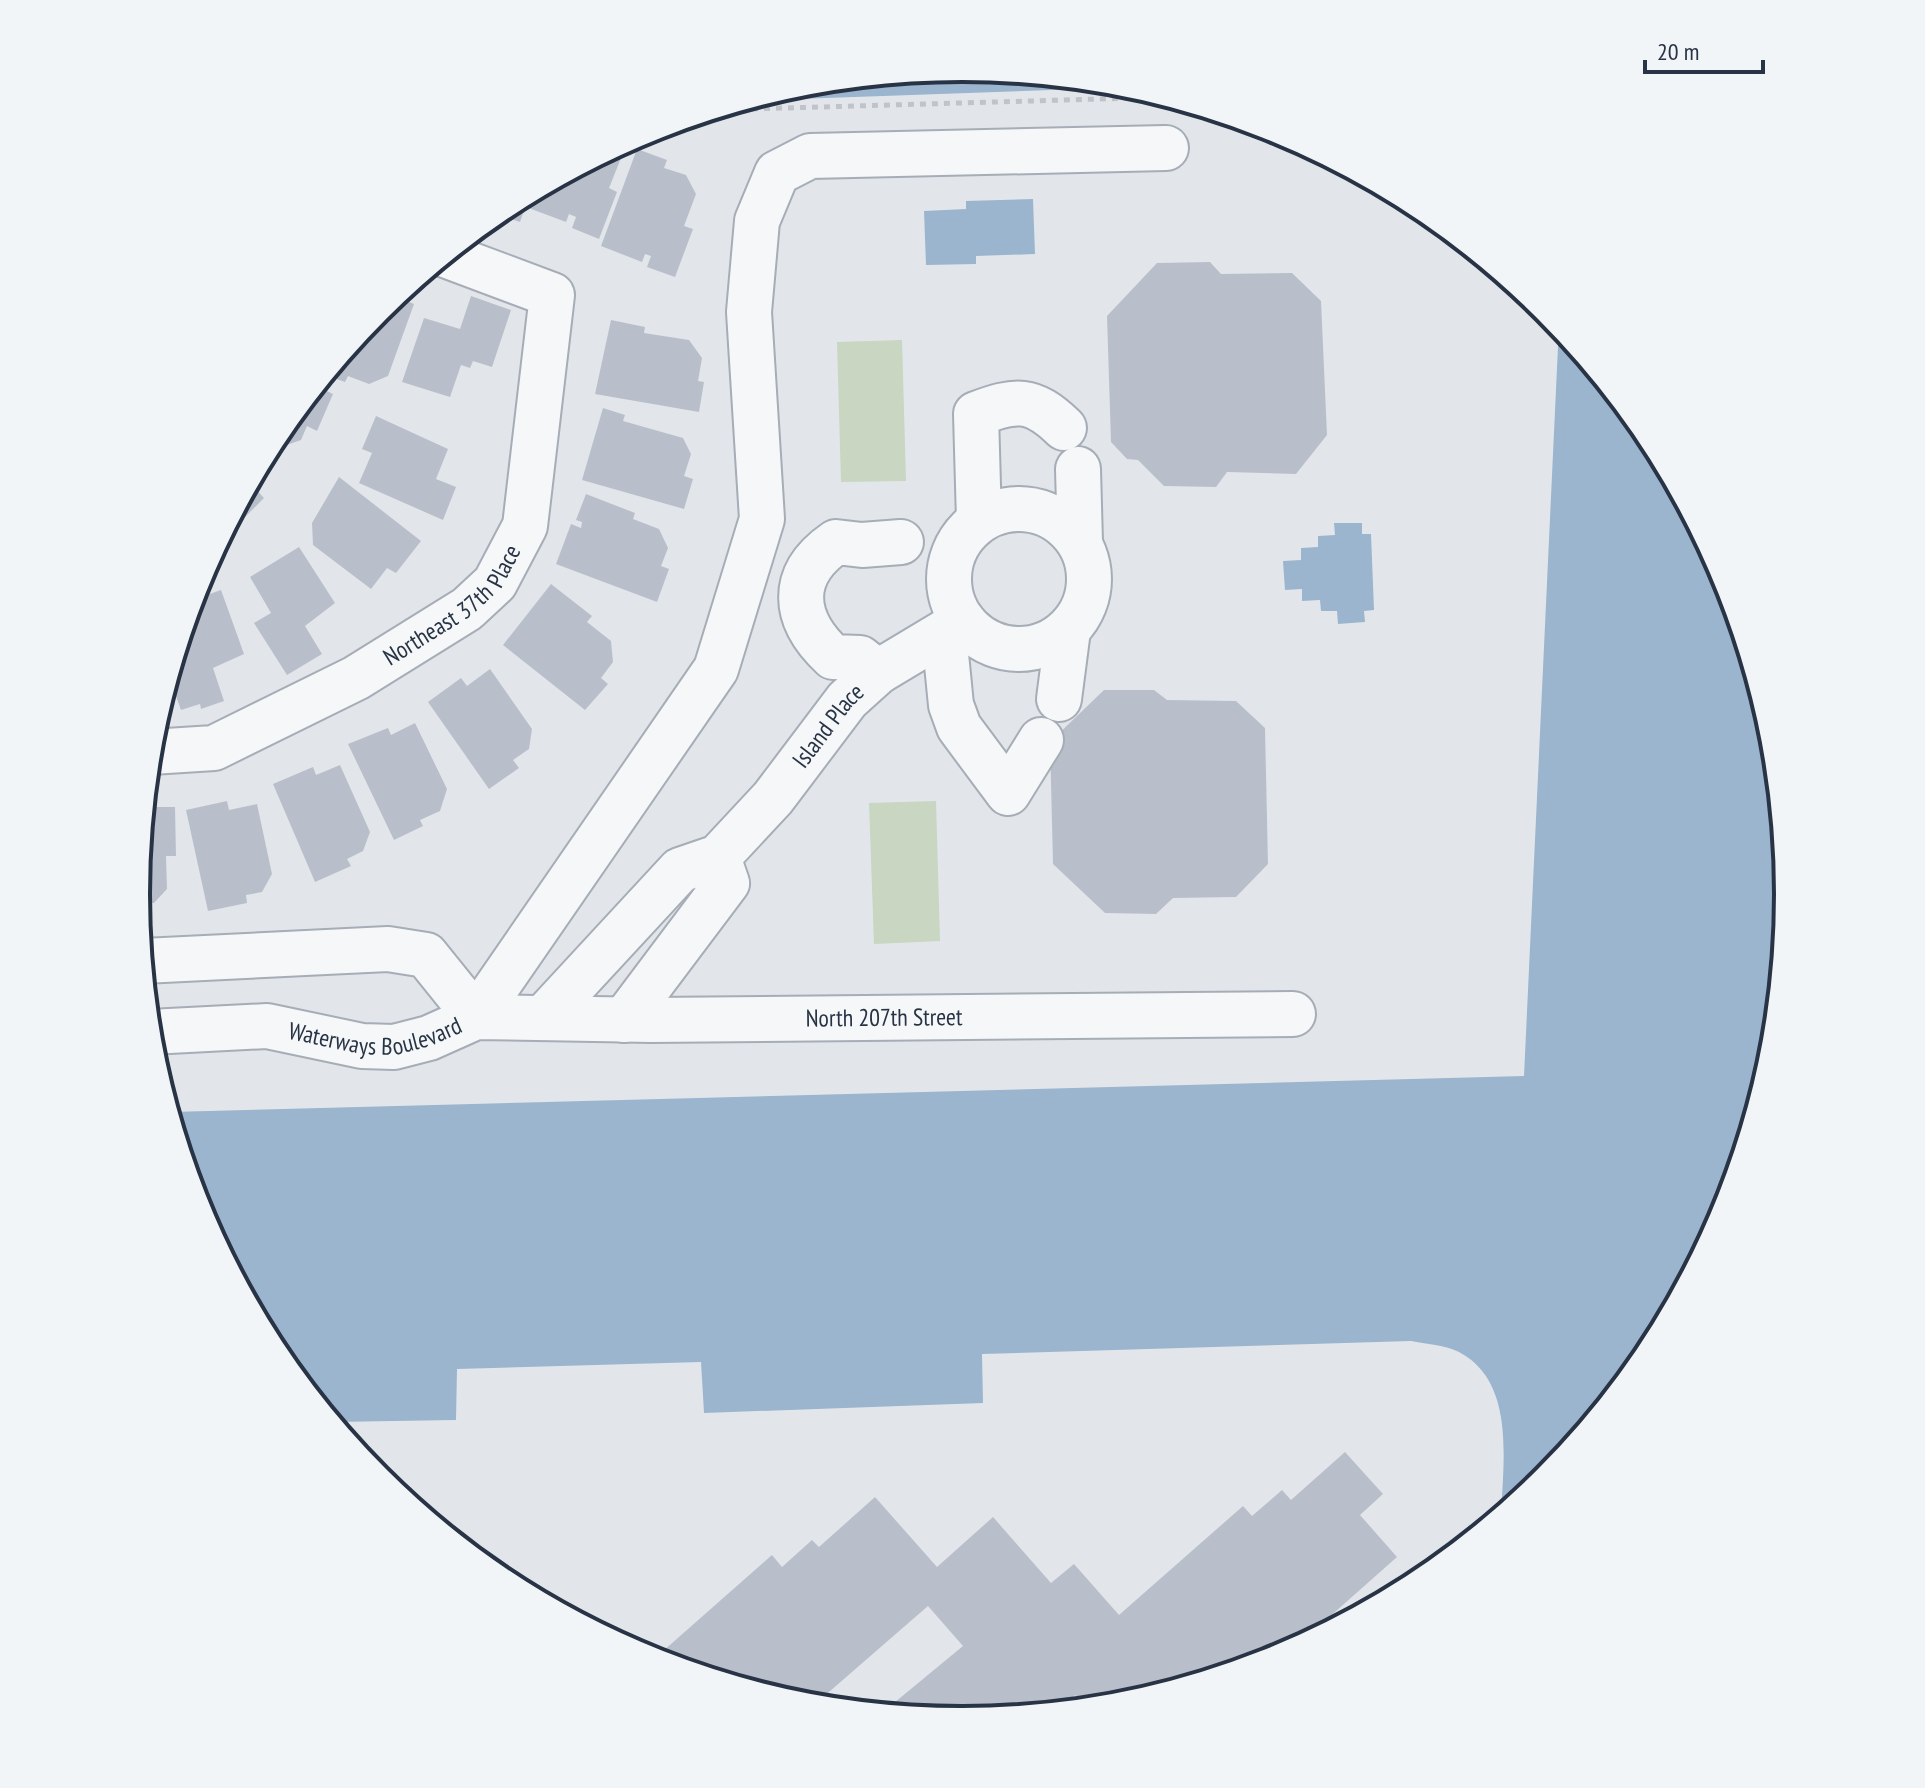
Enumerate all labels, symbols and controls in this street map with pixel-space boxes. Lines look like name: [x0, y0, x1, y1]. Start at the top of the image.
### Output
scale bar: [1645, 24, 1763, 74]
text: 20 m: [1657, 36, 1699, 67]
street label: Northeast 37th Place: [377, 539, 527, 672]
street label: Island Place: [785, 676, 870, 774]
street label: North 207th Street: [805, 1001, 963, 1034]
street label: Waterways Boulevard: [286, 1009, 466, 1062]

